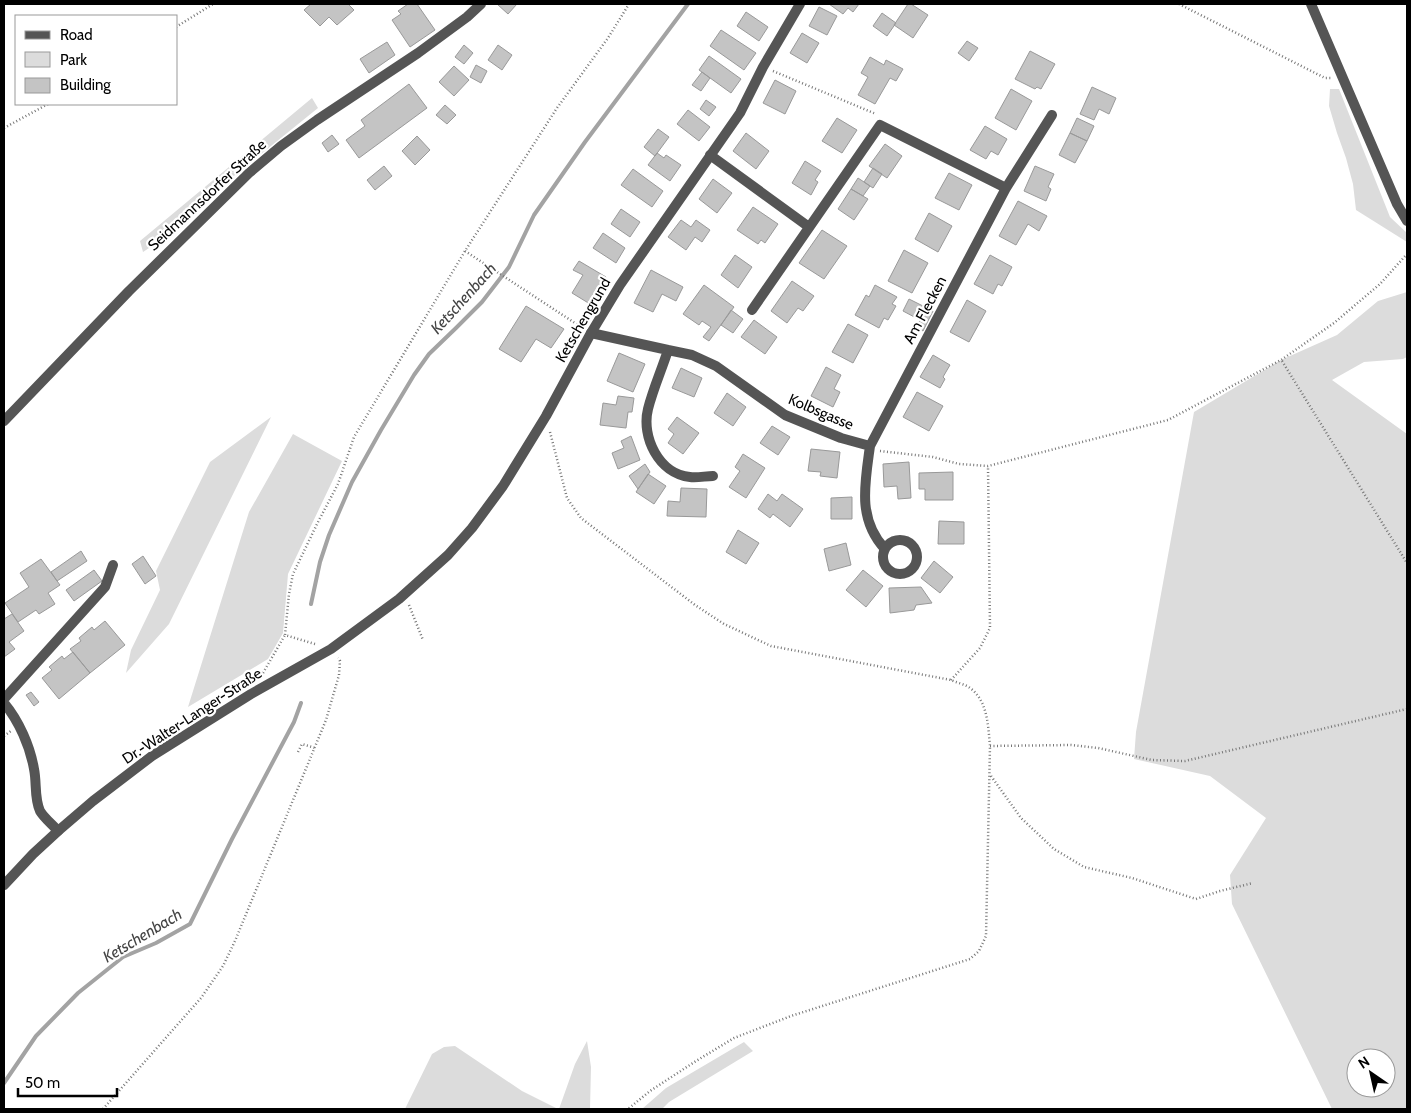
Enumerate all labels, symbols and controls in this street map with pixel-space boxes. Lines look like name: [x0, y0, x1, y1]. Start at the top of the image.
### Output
legend: [15, 15, 178, 105]
text: Road: [60, 26, 93, 44]
text: Park: [60, 51, 87, 69]
text: Building: [60, 76, 111, 94]
street label: Seidmannsdorfer Straße: [144, 135, 270, 254]
water label: Ketschenbach: [427, 259, 500, 338]
street label: Am Flecken: [900, 273, 950, 347]
street label: Ketschengrund: [552, 274, 614, 366]
street label: Kolbsgasse: [786, 390, 857, 434]
street label: Dr.-Walter-Langer-Straße: [119, 664, 265, 768]
water label: Ketschenbach: [99, 904, 185, 966]
north arrow: [1346, 1048, 1396, 1098]
text: N: [1355, 1052, 1373, 1072]
scale bar: [18, 1066, 116, 1098]
text: 50 m: [25, 1074, 60, 1092]

